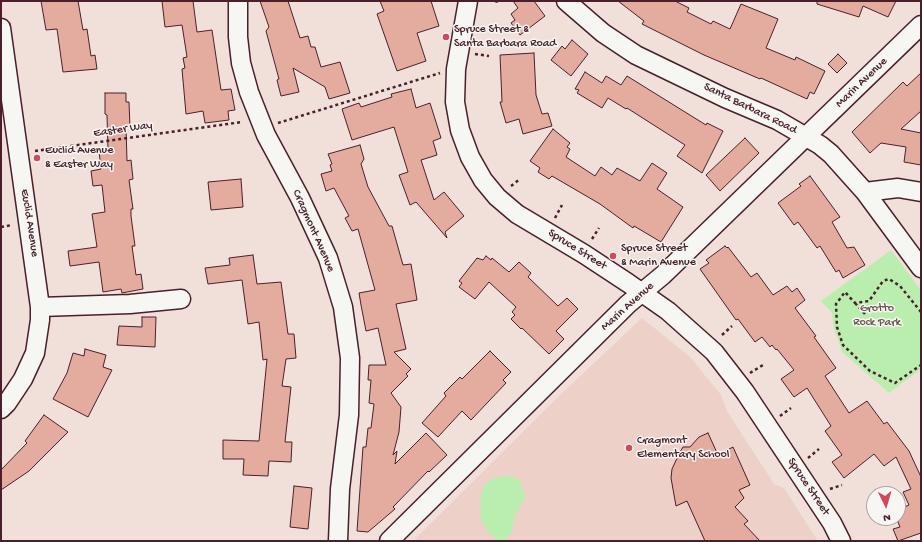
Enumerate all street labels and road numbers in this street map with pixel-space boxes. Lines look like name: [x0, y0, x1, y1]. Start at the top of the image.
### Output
street label: Marin Avenue: [833, 55, 891, 111]
street label: Santa Barbara Road: [701, 80, 799, 138]
street label: Easter Way: [93, 119, 153, 141]
street label: Euclid Avenue: [17, 188, 41, 258]
street label: Cragmont Avenue: [288, 188, 338, 274]
street label: Spruce Street: [545, 226, 609, 274]
street label: Marin Avenue: [598, 279, 658, 335]
street label: Spruce Street: [783, 455, 833, 519]

